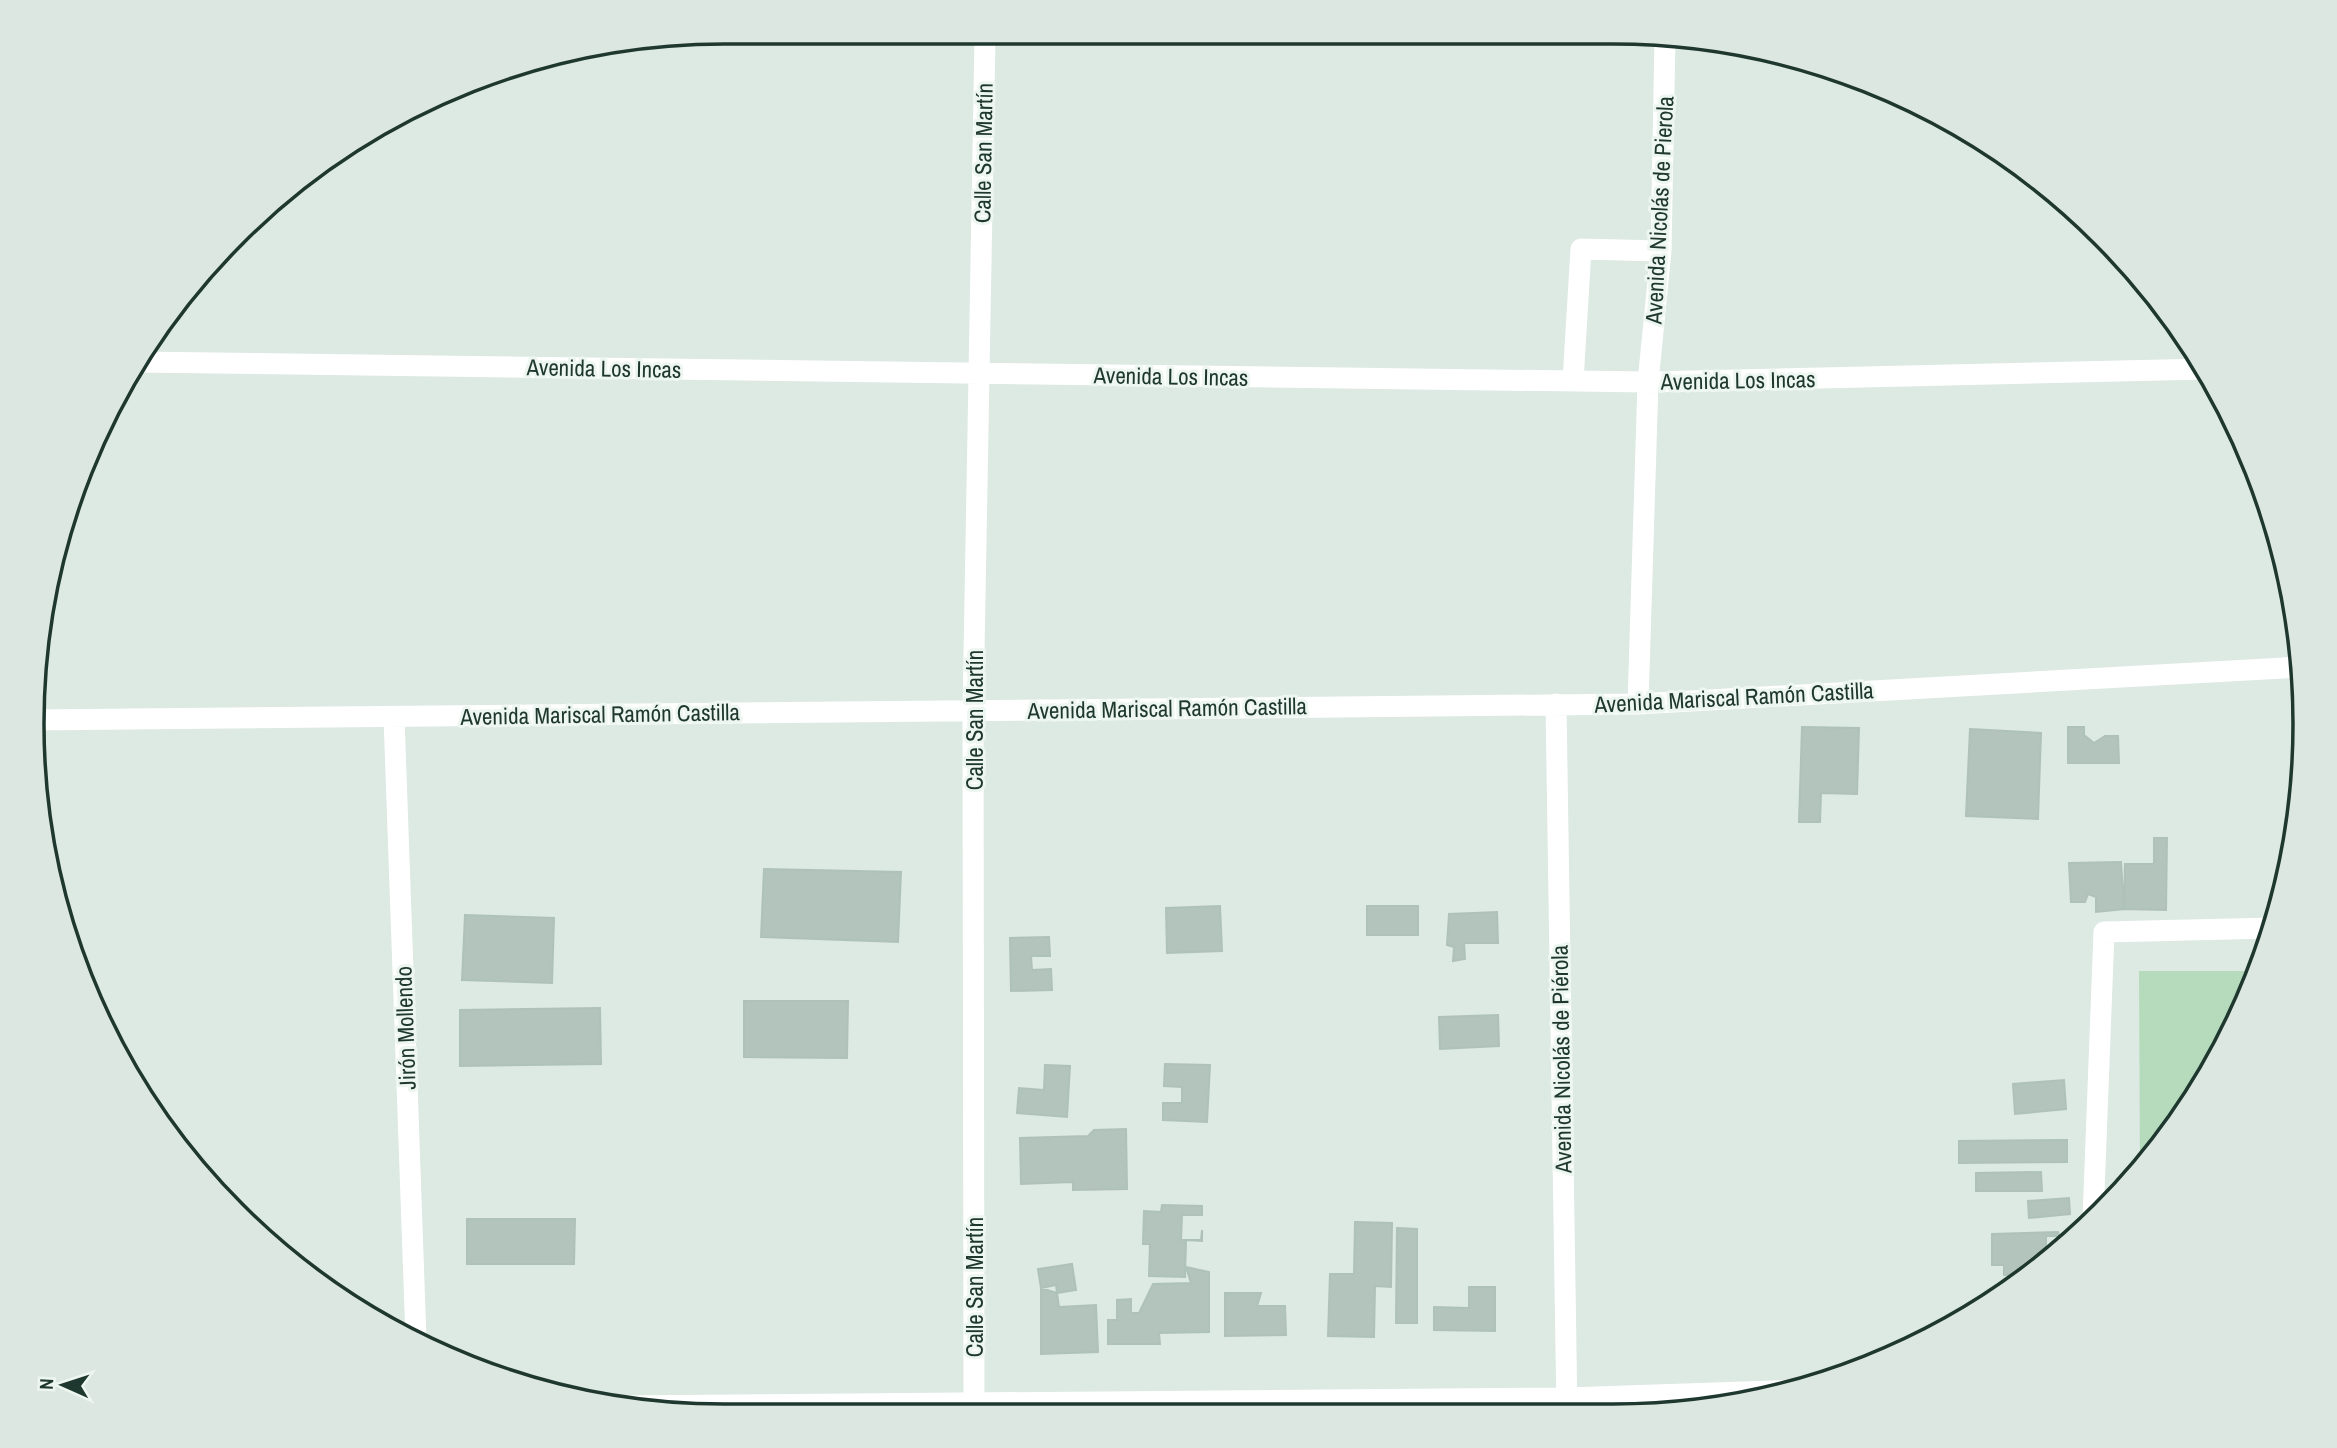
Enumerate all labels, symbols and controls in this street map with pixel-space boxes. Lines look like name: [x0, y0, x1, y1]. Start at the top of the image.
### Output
street label: Calle San Martín: [966, 83, 1000, 223]
street label: Avenida Nicolás de Pierola: [1637, 95, 1680, 326]
street label: Avenida Los Incas: [525, 351, 682, 385]
street label: Avenida Los Incas: [1092, 359, 1249, 393]
street label: Avenida Los Incas: [1659, 363, 1816, 397]
street label: Calle San Martín: [959, 650, 990, 790]
street label: Avenida Mariscal Ramón Castilla: [1593, 674, 1875, 720]
street label: Avenida Mariscal Ramón Castilla: [1026, 690, 1308, 726]
street label: Avenida Mariscal Ramón Castilla: [459, 696, 741, 732]
street label: Avenida Nicolás de Piérola: [1544, 944, 1579, 1174]
street label: Jirón Mollendo: [387, 966, 423, 1090]
street label: Calle San Martín: [959, 1217, 990, 1357]
north arrow: [28, 1350, 98, 1420]
text: N: [33, 1378, 59, 1390]

